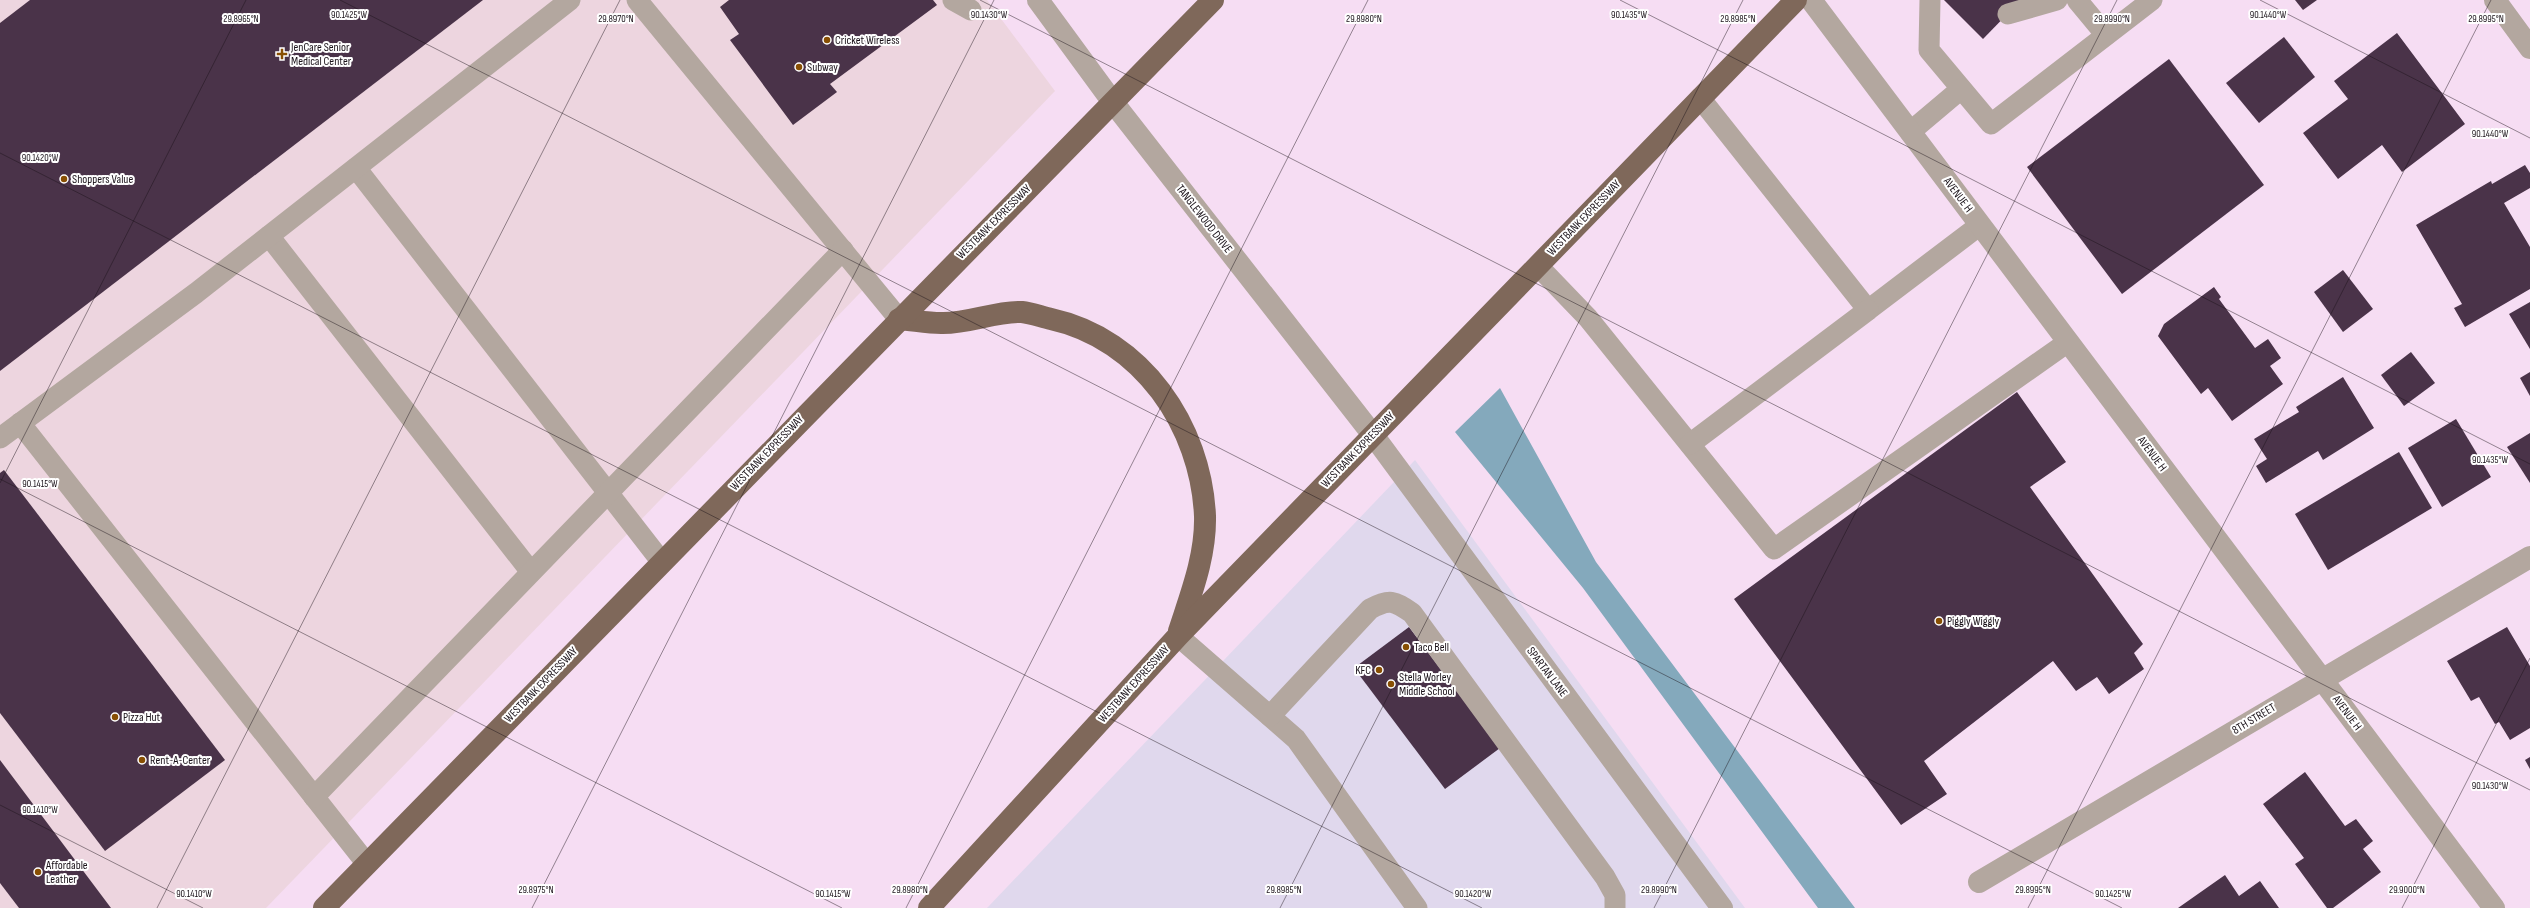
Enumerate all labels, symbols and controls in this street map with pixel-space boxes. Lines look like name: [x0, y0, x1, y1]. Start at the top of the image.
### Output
text: 90.1425°W: [331, 9, 367, 21]
text: 90.1430°W: [971, 9, 1008, 21]
text: 90.1435°W: [1611, 9, 1647, 21]
text: 90.1440°W: [2250, 9, 2287, 21]
text: 29.8965°N: [223, 13, 259, 25]
text: 29.8970°N: [598, 13, 634, 25]
text: 29.8980°N: [1346, 13, 1382, 25]
text: 29.8985°N: [1720, 13, 1756, 25]
text: 29.8990°N: [2094, 13, 2130, 25]
text: 29.8995°N: [2468, 13, 2504, 25]
place label: Cricket Wireless: [835, 33, 900, 48]
marker: Cricket Wireless: [822, 35, 832, 45]
place label: JenCare Senior Medical Center: [290, 40, 352, 69]
marker: JenCare Senior Medical Center: [276, 48, 288, 60]
place label: Subway: [807, 60, 838, 75]
marker: Subway: [794, 62, 804, 72]
text: 90.1440°W: [2472, 128, 2509, 140]
text: 90.1420°W: [22, 152, 59, 164]
place label: Shoppers Value: [72, 172, 133, 187]
marker: Shoppers Value: [59, 174, 69, 184]
street label: AVENUE H: [1939, 174, 1976, 216]
street label: WESTBANK EXPRESSWAY: [1544, 177, 1624, 259]
street label: WESTBANK EXPRESSWAY: [954, 182, 1034, 262]
street label: TANGLEWOOD DRIVE: [1173, 182, 1235, 256]
street label: WESTBANK EXPRESSWAY: [1318, 409, 1398, 491]
street label: WESTBANK EXPRESSWAY: [727, 412, 807, 494]
street label: AVENUE H: [2133, 433, 2170, 475]
text: 90.1435°W: [2472, 454, 2508, 466]
text: 90.1415°W: [22, 478, 58, 490]
place label: Piggly Wiggly: [1947, 614, 1999, 629]
marker: Piggly Wiggly: [1934, 616, 1944, 626]
place label: Taco Bell: [1414, 640, 1449, 655]
street label: WESTBANK EXPRESSWAY: [1095, 642, 1173, 726]
marker: Taco Bell: [1401, 642, 1411, 652]
street label: WESTBANK EXPRESSWAY: [501, 644, 581, 726]
street label: SPARTAN LANE: [1523, 644, 1571, 700]
place label: KFC: [1355, 663, 1371, 678]
marker: KFC: [1374, 665, 1384, 675]
place label: Stella Worley Middle School: [1399, 670, 1455, 699]
marker: Stella Worley Middle School: [1386, 679, 1396, 689]
street label: AVENUE H: [2328, 692, 2365, 734]
street label: 8TH STREET: [2229, 700, 2279, 738]
place label: Pizza Hut: [123, 710, 161, 725]
marker: Pizza Hut: [110, 712, 120, 722]
place label: Rent-A-Center: [150, 753, 211, 768]
marker: Rent-A-Center: [137, 755, 147, 765]
text: 90.1430°W: [2472, 780, 2509, 792]
text: 90.1410°W: [22, 804, 58, 816]
place label: Affordable Leather: [45, 858, 88, 887]
marker: Affordable Leather: [33, 867, 43, 877]
text: 29.8975°N: [518, 884, 554, 896]
text: 29.8980°N: [892, 884, 928, 896]
text: 29.8985°N: [1266, 884, 1302, 896]
text: 29.8990°N: [1641, 884, 1677, 896]
text: 29.8995°N: [2015, 884, 2051, 896]
text: 29.9000°N: [2389, 884, 2425, 896]
text: 90.1410°W: [176, 888, 212, 900]
text: 90.1415°W: [815, 888, 851, 900]
text: 90.1420°W: [1455, 888, 1492, 900]
text: 90.1425°W: [2095, 888, 2131, 900]

